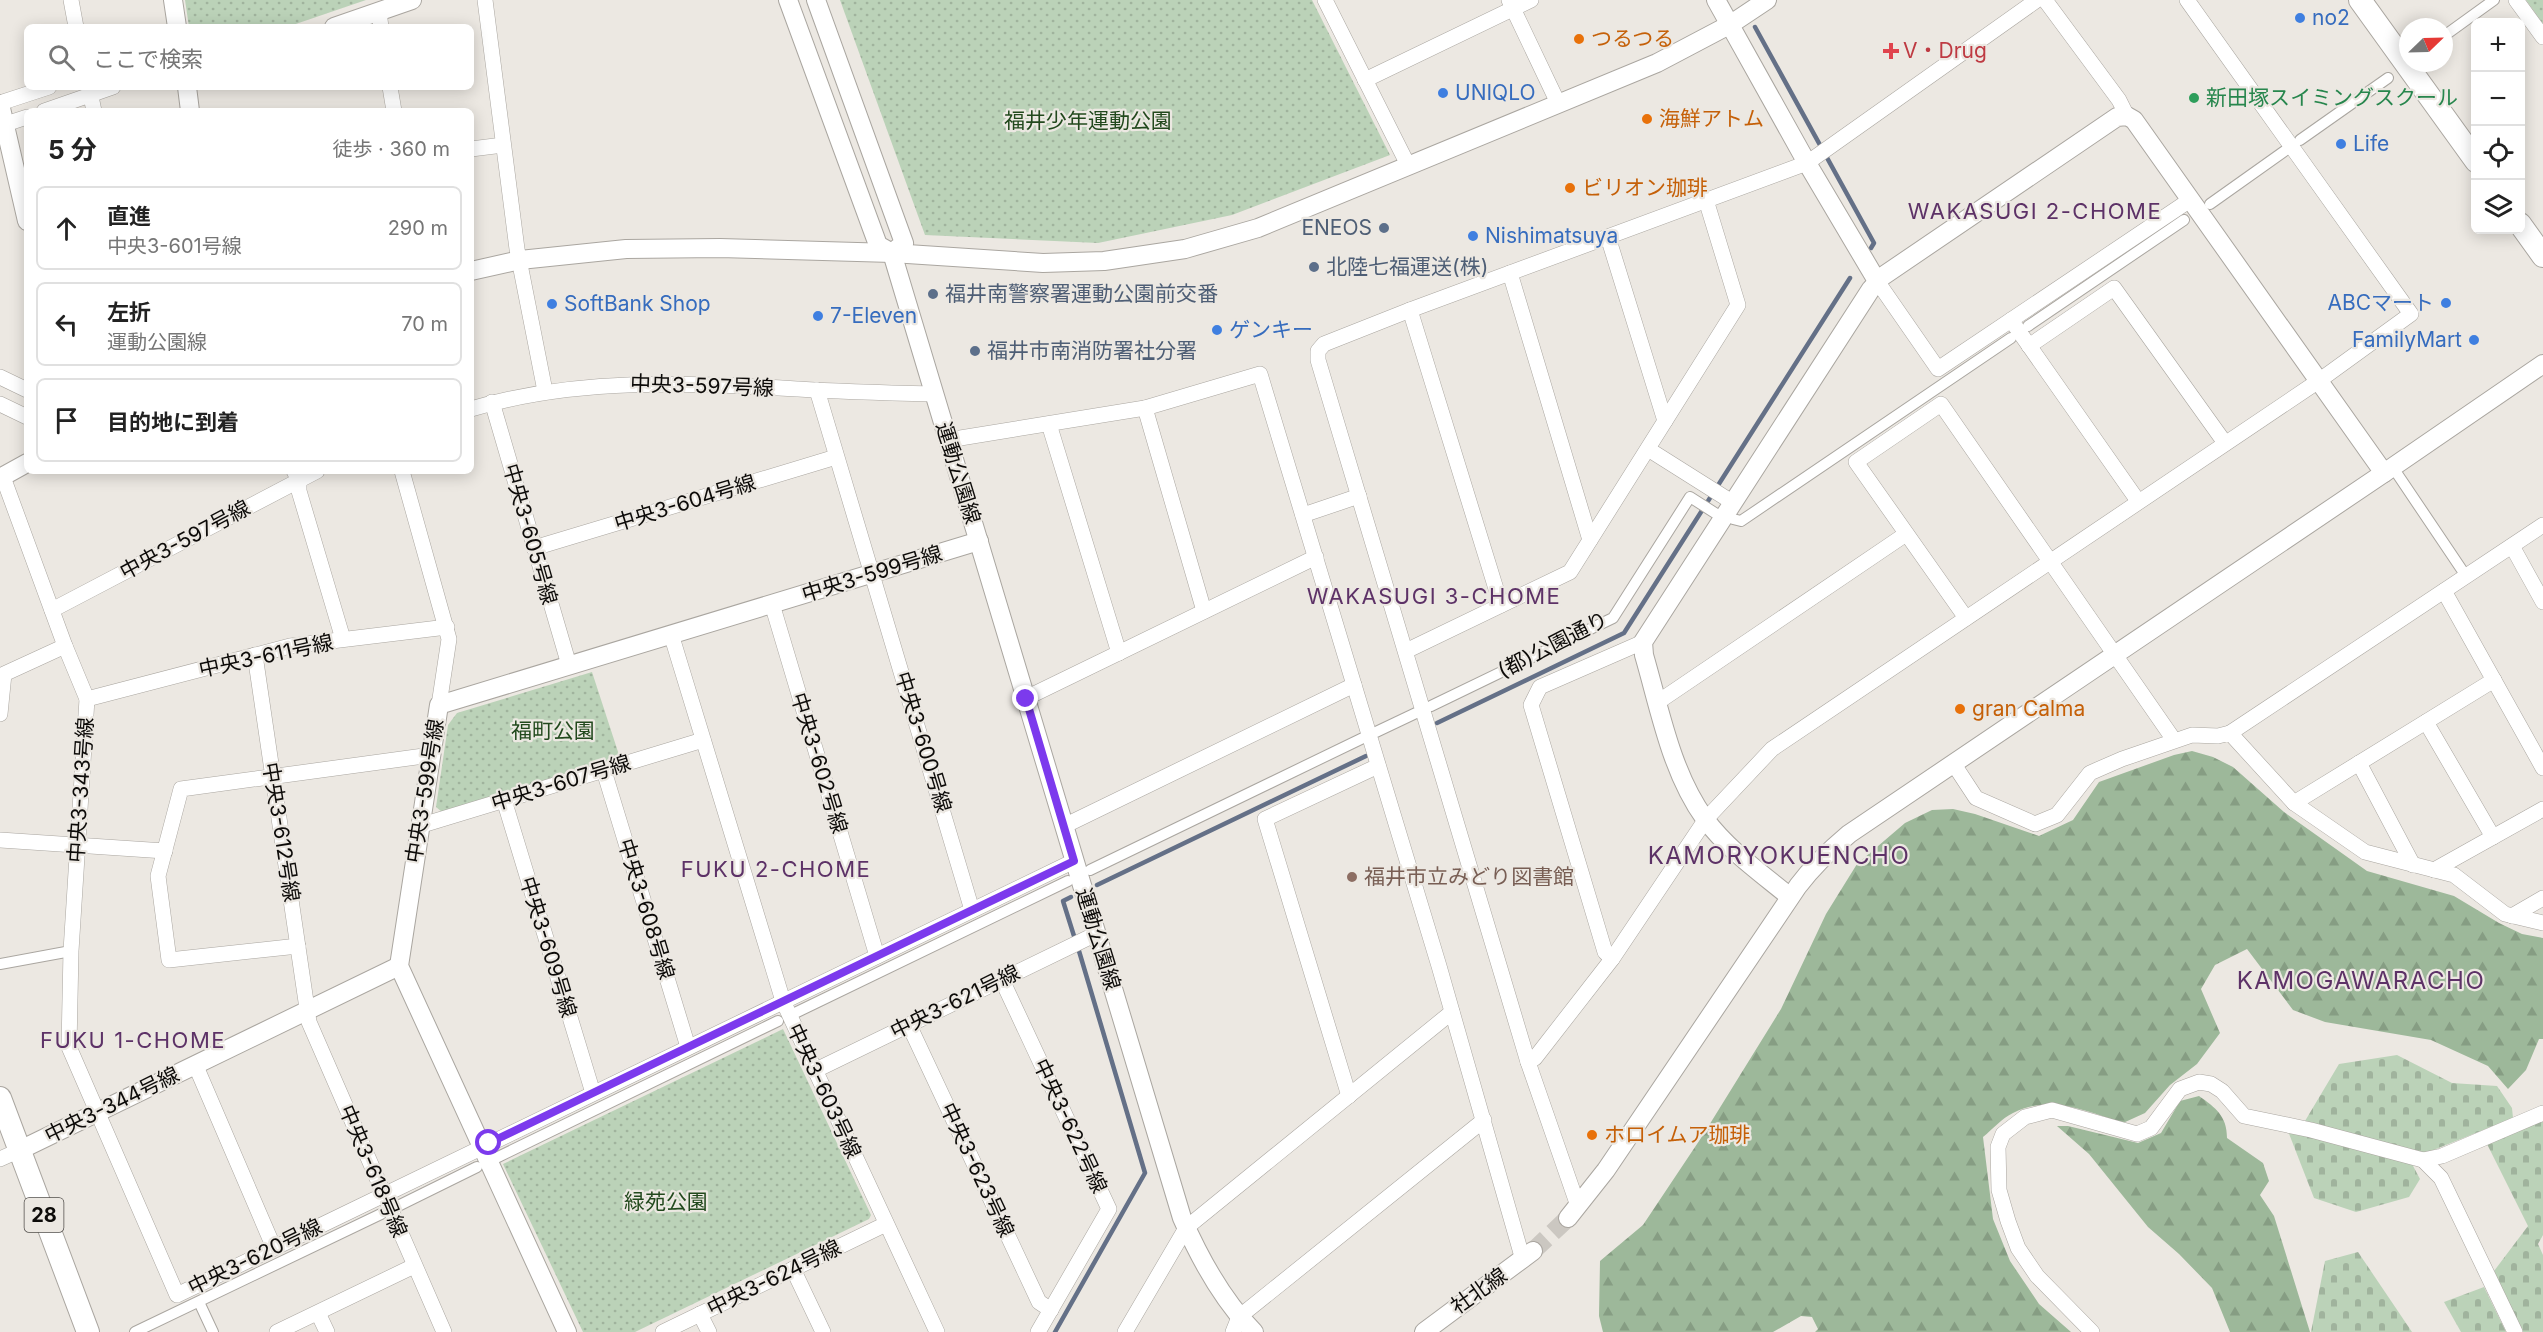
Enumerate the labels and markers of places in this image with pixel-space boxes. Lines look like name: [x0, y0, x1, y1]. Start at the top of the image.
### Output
place label: no2: [2312, 5, 2350, 30]
marker: no2: [2293, 11, 2307, 25]
place label: つるつる: [1591, 26, 1674, 51]
marker: つるつる: [1572, 32, 1586, 46]
place label: V・Drug: [1903, 38, 1987, 63]
marker: V・Drug: [1884, 44, 1898, 58]
place label: UNIQLO: [1455, 80, 1535, 105]
place label: 新田塚スイミングスクール: [2206, 85, 2458, 110]
marker: UNIQLO: [1436, 86, 1450, 100]
marker: 新田塚スイミングスクール: [2187, 91, 2201, 105]
place label: 海鮮アトム: [1659, 106, 1764, 131]
marker: 海鮮アトム: [1640, 112, 1654, 126]
place label: Life: [2353, 131, 2389, 156]
marker: Life: [2334, 137, 2348, 151]
place label: ビリオン珈琲: [1582, 175, 1708, 200]
marker: ビリオン珈琲: [1563, 181, 1577, 195]
place label: ENEOS: [1301, 215, 1372, 240]
marker: ENEOS: [1377, 221, 1391, 235]
place label: Nishimatsuya: [1485, 223, 1618, 248]
marker: Nishimatsuya: [1466, 229, 1480, 243]
place label: 北陸七福運送(株): [1326, 254, 1488, 279]
marker: 北陸七福運送(株): [1307, 260, 1321, 274]
place label: 福井南警察署運動公園前交番: [945, 281, 1218, 306]
marker: 福井南警察署運動公園前交番: [926, 287, 940, 301]
place label: ABCマート: [2327, 290, 2434, 315]
place label: SoftBank Shop: [564, 291, 711, 316]
marker: ABCマート: [2439, 296, 2453, 310]
marker: SoftBank Shop: [545, 297, 559, 311]
place label: 7-Eleven: [830, 303, 917, 328]
marker: 7-Eleven: [811, 309, 825, 323]
place label: ゲンキー: [1229, 317, 1313, 342]
marker: ゲンキー: [1210, 323, 1224, 337]
place label: FamilyMart: [2352, 327, 2462, 352]
marker: FamilyMart: [2467, 333, 2481, 347]
place label: 福井市南消防署社分署: [987, 338, 1197, 363]
marker: 福井市南消防署社分署: [968, 344, 982, 358]
place label: gran Calma: [1972, 696, 2085, 721]
marker: gran Calma: [1953, 702, 1967, 716]
place label: 福井市立みどり図書館: [1364, 864, 1574, 889]
marker: 福井市立みどり図書館: [1345, 870, 1359, 884]
place label: ホロイムア珈琲: [1604, 1122, 1751, 1147]
marker: ホロイムア珈琲: [1585, 1128, 1599, 1142]

